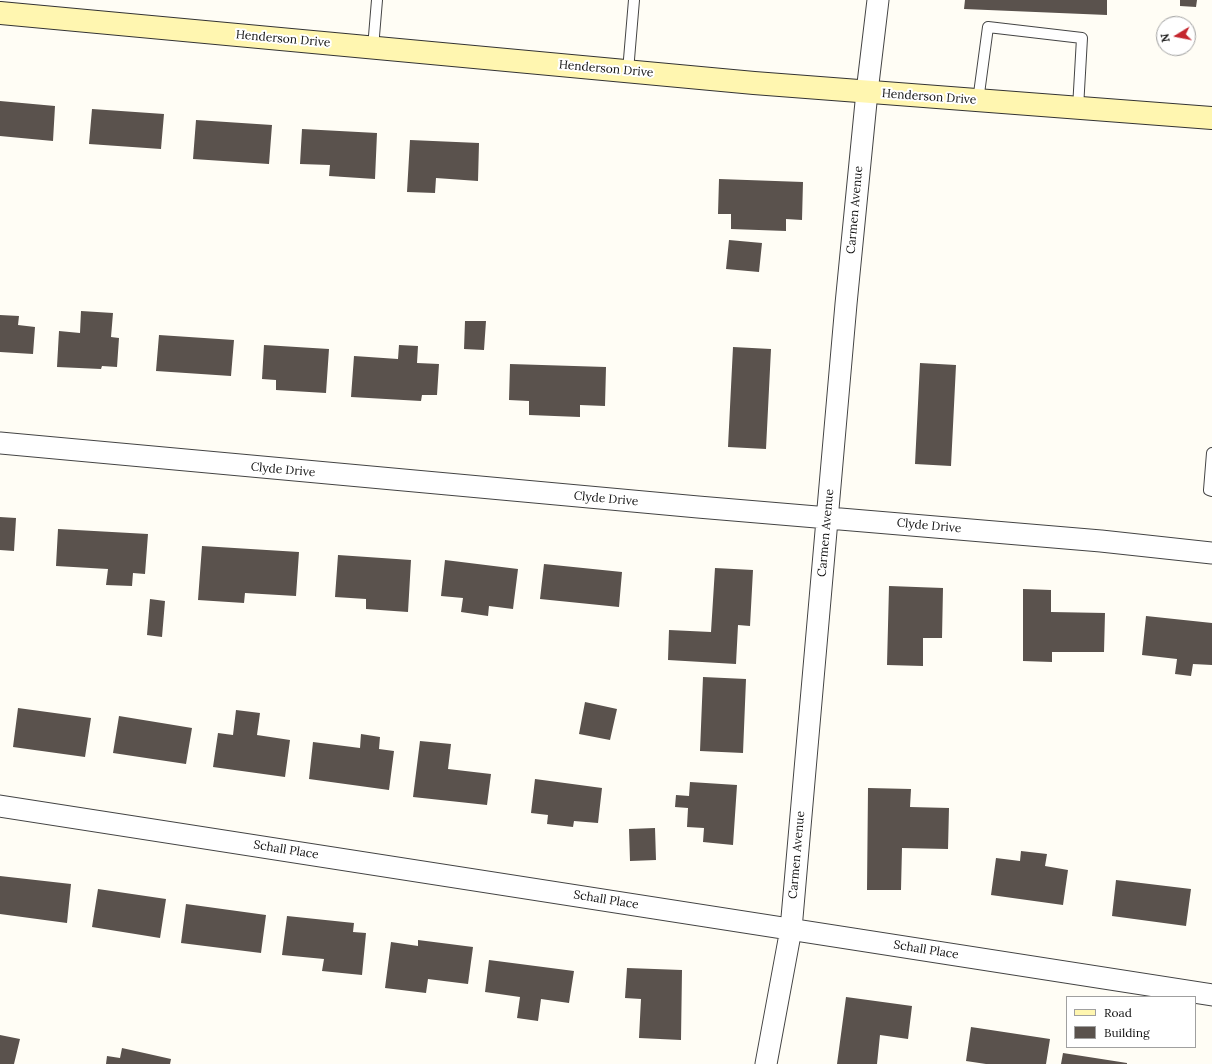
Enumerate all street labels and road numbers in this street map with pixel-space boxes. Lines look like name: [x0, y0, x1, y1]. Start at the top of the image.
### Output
street label: Henderson Drive: [235, 28, 331, 50]
street label: Henderson Drive: [558, 58, 654, 80]
street label: Henderson Drive: [881, 87, 977, 107]
street label: Carmen Avenue: [844, 165, 866, 255]
street label: Clyde Drive: [250, 460, 316, 480]
street label: Carmen Avenue: [815, 488, 837, 578]
street label: Clyde Drive: [573, 489, 639, 509]
street label: Clyde Drive: [896, 516, 962, 536]
street label: Carmen Avenue: [786, 810, 808, 900]
street label: Schall Place: [252, 838, 320, 862]
street label: Schall Place: [572, 888, 640, 912]
street label: Schall Place: [892, 938, 960, 962]

